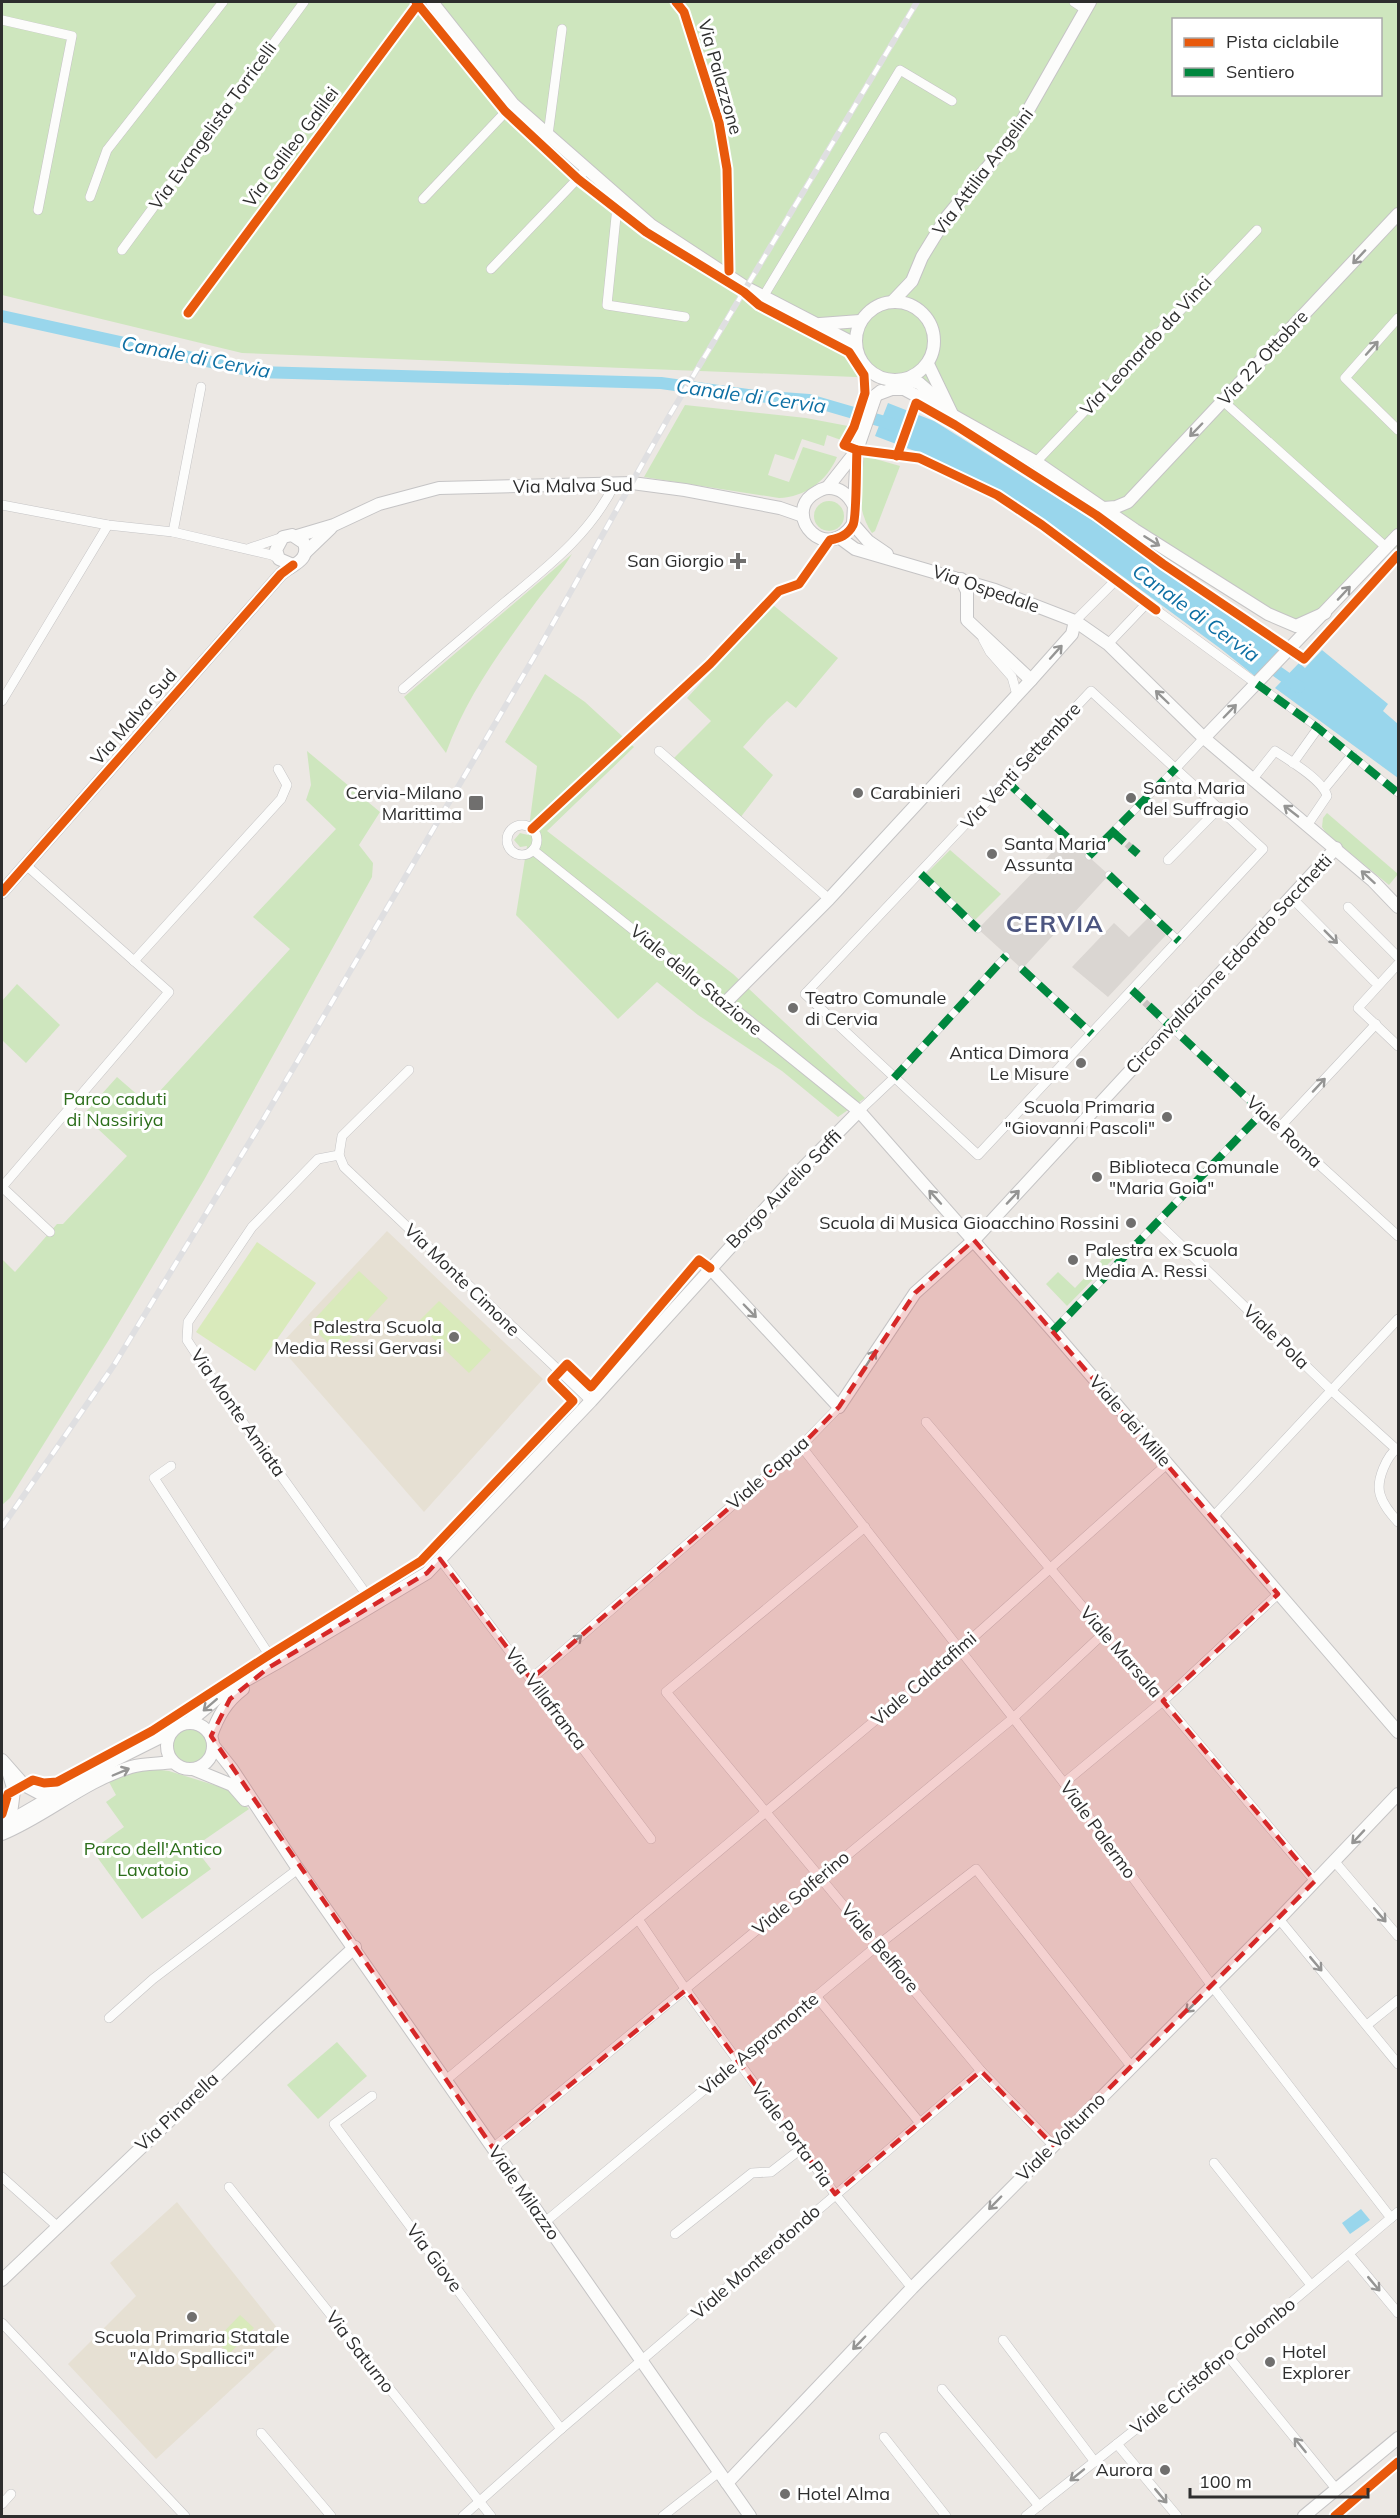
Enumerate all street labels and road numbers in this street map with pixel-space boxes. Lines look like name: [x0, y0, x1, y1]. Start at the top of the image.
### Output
street label: Via Palazzone: [693, 17, 748, 137]
street label: Via Evangelista Torricelli: [144, 37, 281, 214]
street label: Via Galileo Galilei: [238, 82, 343, 211]
street label: Via Attilia Angelini: [927, 103, 1038, 240]
street label: Via Leonardo da Vinci: [1075, 271, 1216, 420]
street label: Via 22 Ottobre: [1213, 305, 1313, 410]
street label: Via Malva Sud: [513, 473, 633, 498]
street label: Via Ospedale: [930, 560, 1043, 618]
street label: Via Malva Sud: [86, 664, 182, 770]
street label: Via Venti Settembre: [956, 697, 1085, 834]
street label: Circonvallazione Edoardo Sacchetti: [1121, 849, 1337, 1078]
street label: Viale della Stazione: [626, 919, 767, 1040]
street label: Viale Roma: [1242, 1091, 1327, 1173]
street label: Borgo Aurelio Saffi: [721, 1124, 846, 1253]
street label: Via Monte Cimone: [400, 1218, 525, 1341]
street label: Viale Pola: [1238, 1300, 1314, 1374]
street label: Via Monte Amiata: [186, 1344, 291, 1481]
street label: Viale dei Mille: [1084, 1370, 1176, 1471]
street label: Viale Capua: [722, 1431, 813, 1515]
street label: Viale Marsala: [1075, 1601, 1167, 1702]
street label: Viale Calatafimi: [866, 1627, 981, 1731]
street label: Via Villafranca: [500, 1643, 592, 1754]
street label: Viale Palermo: [1055, 1776, 1142, 1883]
street label: Viale Solferino: [748, 1845, 854, 1940]
street label: Viale Belfiore: [836, 1898, 924, 1997]
street label: Viale Aspromonte: [694, 1987, 823, 2100]
street label: Via Pinarella: [130, 2067, 223, 2156]
street label: Viale Porta Pia: [747, 2078, 838, 2191]
street label: Viale Volturno: [1011, 2087, 1110, 2186]
street label: Viale Milazzo: [483, 2141, 565, 2244]
street label: Viale Monterotondo: [686, 2199, 825, 2324]
street label: Via Giove: [401, 2219, 467, 2296]
street label: Viale Cristoforo Colombo: [1126, 2292, 1300, 2439]
street label: Via Saturno: [321, 2306, 400, 2398]

